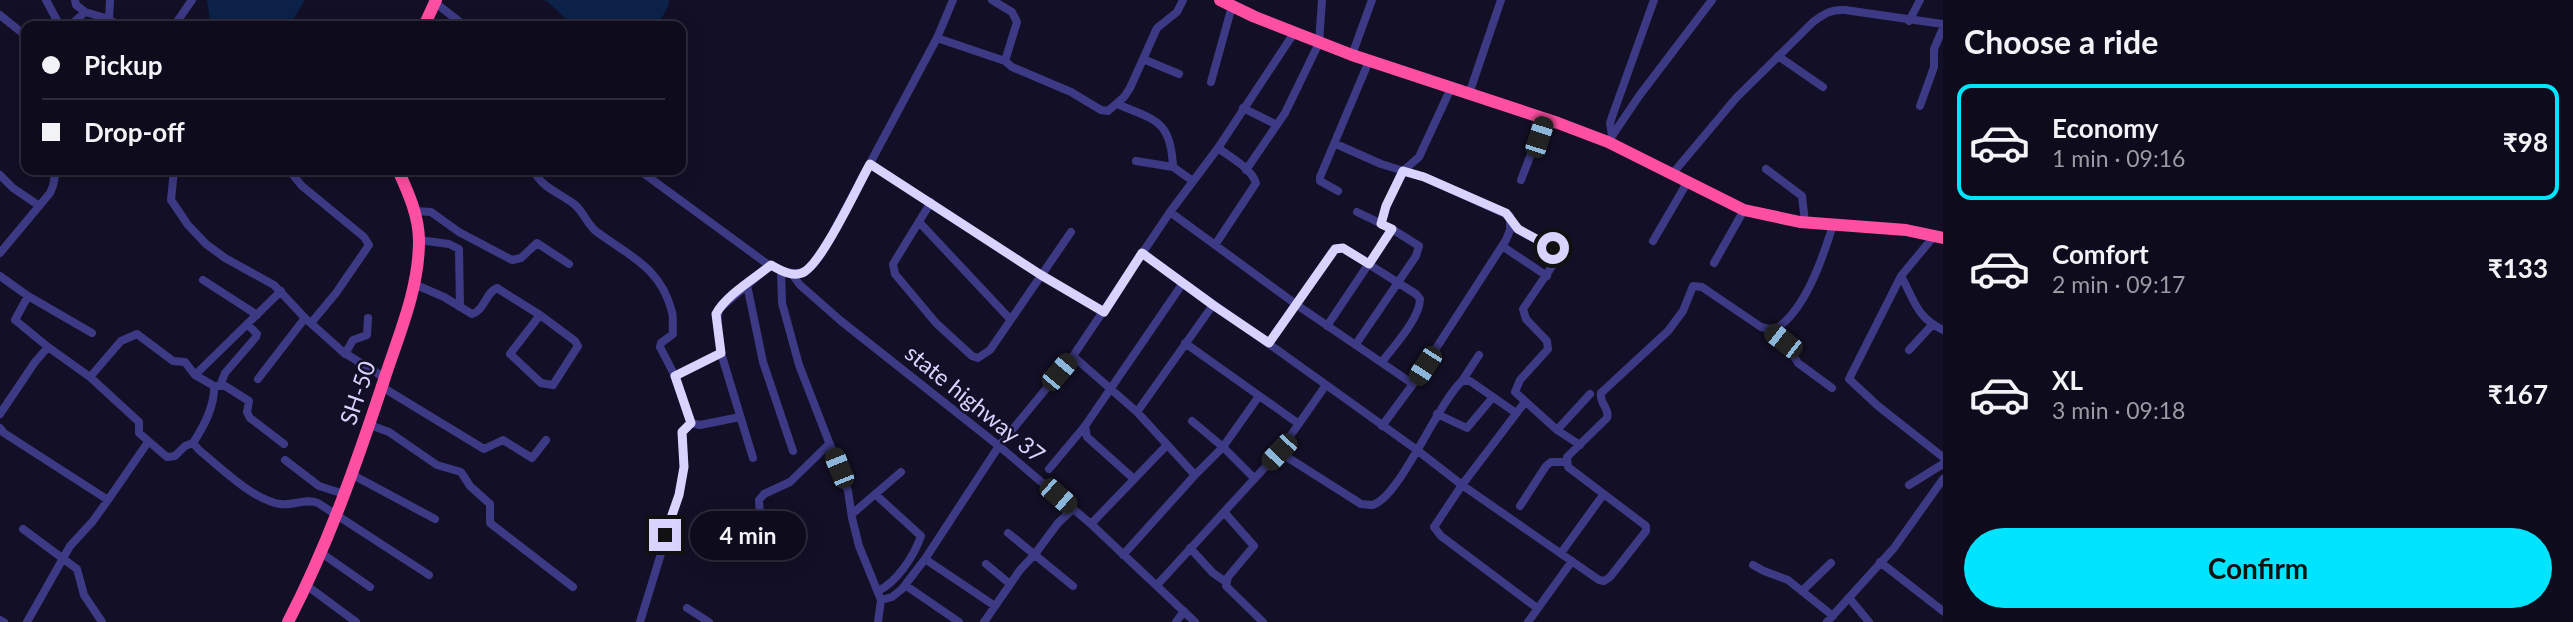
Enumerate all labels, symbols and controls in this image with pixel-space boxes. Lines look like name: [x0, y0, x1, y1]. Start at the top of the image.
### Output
text: Choose a ride: [1964, 22, 2158, 61]
text: Pickup: [84, 49, 163, 81]
icon: car: [1968, 111, 2031, 174]
text: Economy: [2052, 112, 2158, 144]
car: [1523, 114, 1556, 160]
text: Drop-off: [84, 116, 185, 148]
text: ₹98: [2503, 126, 2548, 158]
text: 1 min · 09:16: [2052, 144, 2185, 172]
route start: [1537, 232, 1569, 264]
icon: car: [1968, 237, 2031, 300]
text: Comfort: [2052, 238, 2149, 270]
text: ₹133: [2488, 252, 2548, 284]
text: 2 min · 09:17: [2052, 270, 2185, 298]
car: [1760, 320, 1807, 362]
street label: state highway 37: [900, 338, 1051, 468]
car: [1405, 343, 1446, 389]
car: [1038, 349, 1081, 395]
street label: SH-50: [333, 357, 381, 428]
icon: car: [1968, 363, 2031, 426]
text: XL: [2052, 364, 2083, 396]
text: ₹167: [2488, 378, 2548, 410]
text: 3 min · 09:18: [2052, 396, 2185, 424]
car: [1257, 429, 1302, 475]
car: [822, 445, 857, 491]
car: [1036, 474, 1081, 518]
callout: 4 min: [690, 510, 805, 560]
route end: [649, 519, 681, 551]
text: 4 min: [719, 521, 777, 549]
button: Confirm: [1964, 528, 2552, 608]

